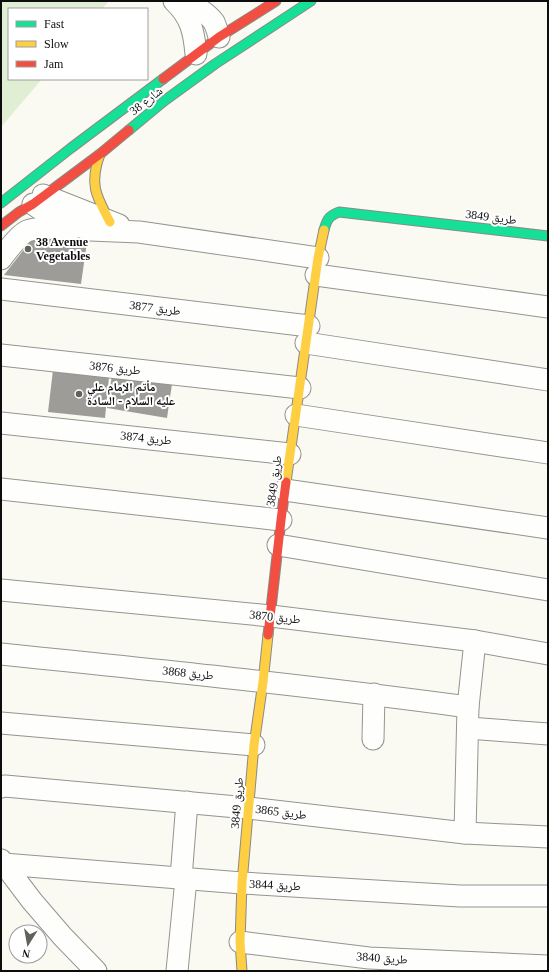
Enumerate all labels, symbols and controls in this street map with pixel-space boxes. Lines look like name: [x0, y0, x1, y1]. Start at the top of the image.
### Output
legend: [8, 8, 148, 80]
text: Fast: [44, 17, 65, 31]
text: Slow: [44, 37, 69, 51]
text: Jam: [44, 57, 64, 71]
street label: شارع 38: [127, 84, 166, 119]
street label: طريق 3849: [465, 207, 518, 227]
place label: 38 Avenue Vegetables: [36, 235, 91, 263]
marker: 38 Avenue Vegetables: [23, 244, 33, 254]
street label: طريق 3877: [129, 298, 182, 318]
street label: طريق 3876: [89, 358, 141, 378]
place label: مأتم الإمام علي عليه السلام - السادة: [87, 380, 175, 409]
marker: مأتم الإمام علي عليه السلام - السادة: [74, 389, 84, 399]
street label: طريق 3874: [120, 428, 172, 448]
street label: طريق 3849: [263, 454, 285, 508]
street label: طريق 3870: [249, 607, 301, 627]
street label: طريق 3868: [162, 663, 214, 683]
street label: طريق 3849: [228, 777, 246, 829]
street label: طريق 3865: [255, 802, 308, 822]
street label: طريق 3844: [249, 877, 301, 894]
north arrow: [8, 924, 48, 964]
text: N: [21, 947, 31, 960]
street label: طريق 3840: [356, 949, 408, 967]

